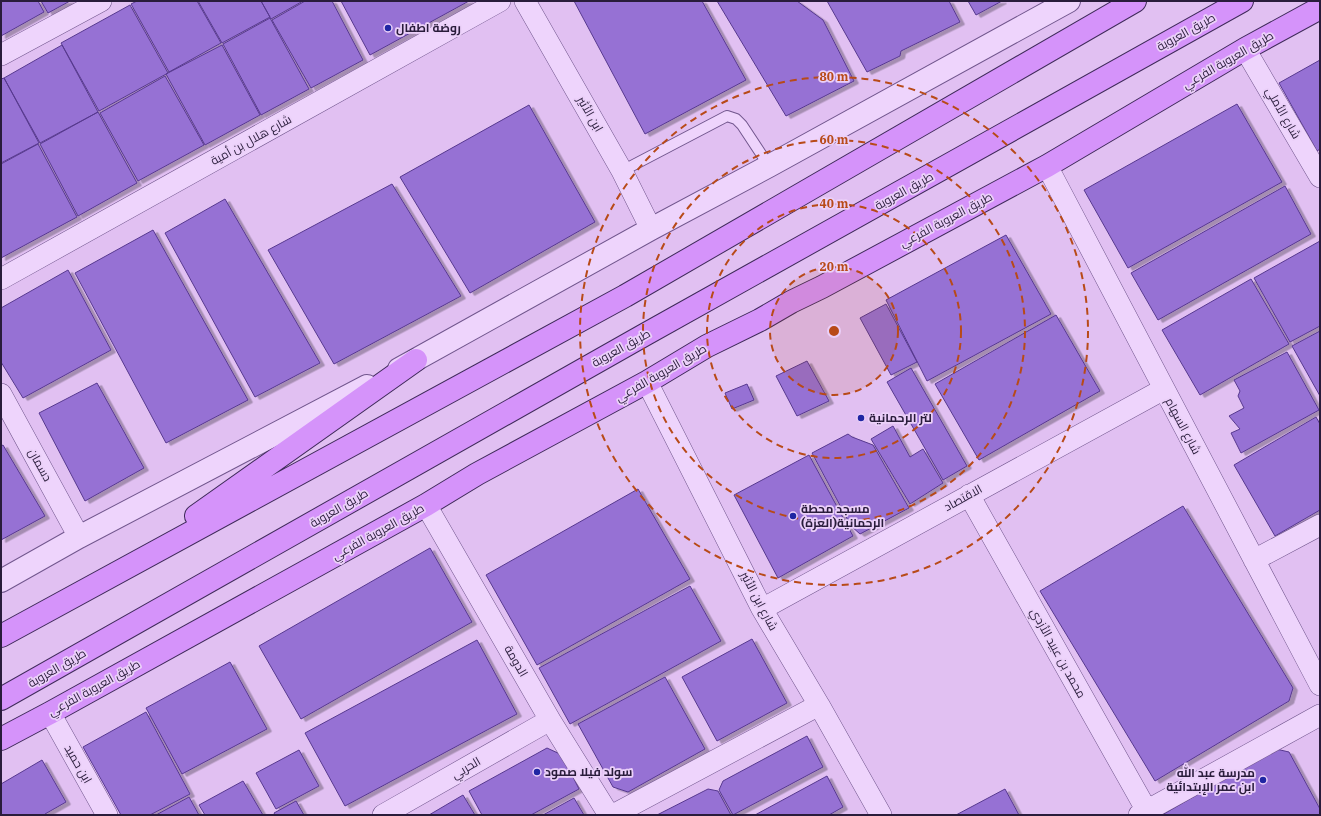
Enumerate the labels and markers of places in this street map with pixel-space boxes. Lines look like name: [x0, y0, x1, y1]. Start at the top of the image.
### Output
place label: روضة اطفال: [396, 20, 461, 36]
marker: روضة اطفال: [383, 23, 393, 33]
centre of rings: [827, 324, 841, 338]
place label: لتر الرحمانية: [869, 410, 932, 426]
marker: لتر الرحمانية: [856, 413, 866, 423]
place label: مسجد محطة الرحمانية(العزة): [801, 501, 884, 531]
marker: مسجد محطة الرحمانية(العزة): [788, 511, 798, 521]
place label: سولد فيلا صمود: [545, 764, 633, 780]
place label: مدرسة عبد الله ابن عمر الإبتدائية: [1166, 764, 1255, 795]
marker: سولد فيلا صمود: [532, 767, 542, 777]
marker: مدرسة عبد الله ابن عمر الإبتدائية: [1258, 775, 1268, 785]

